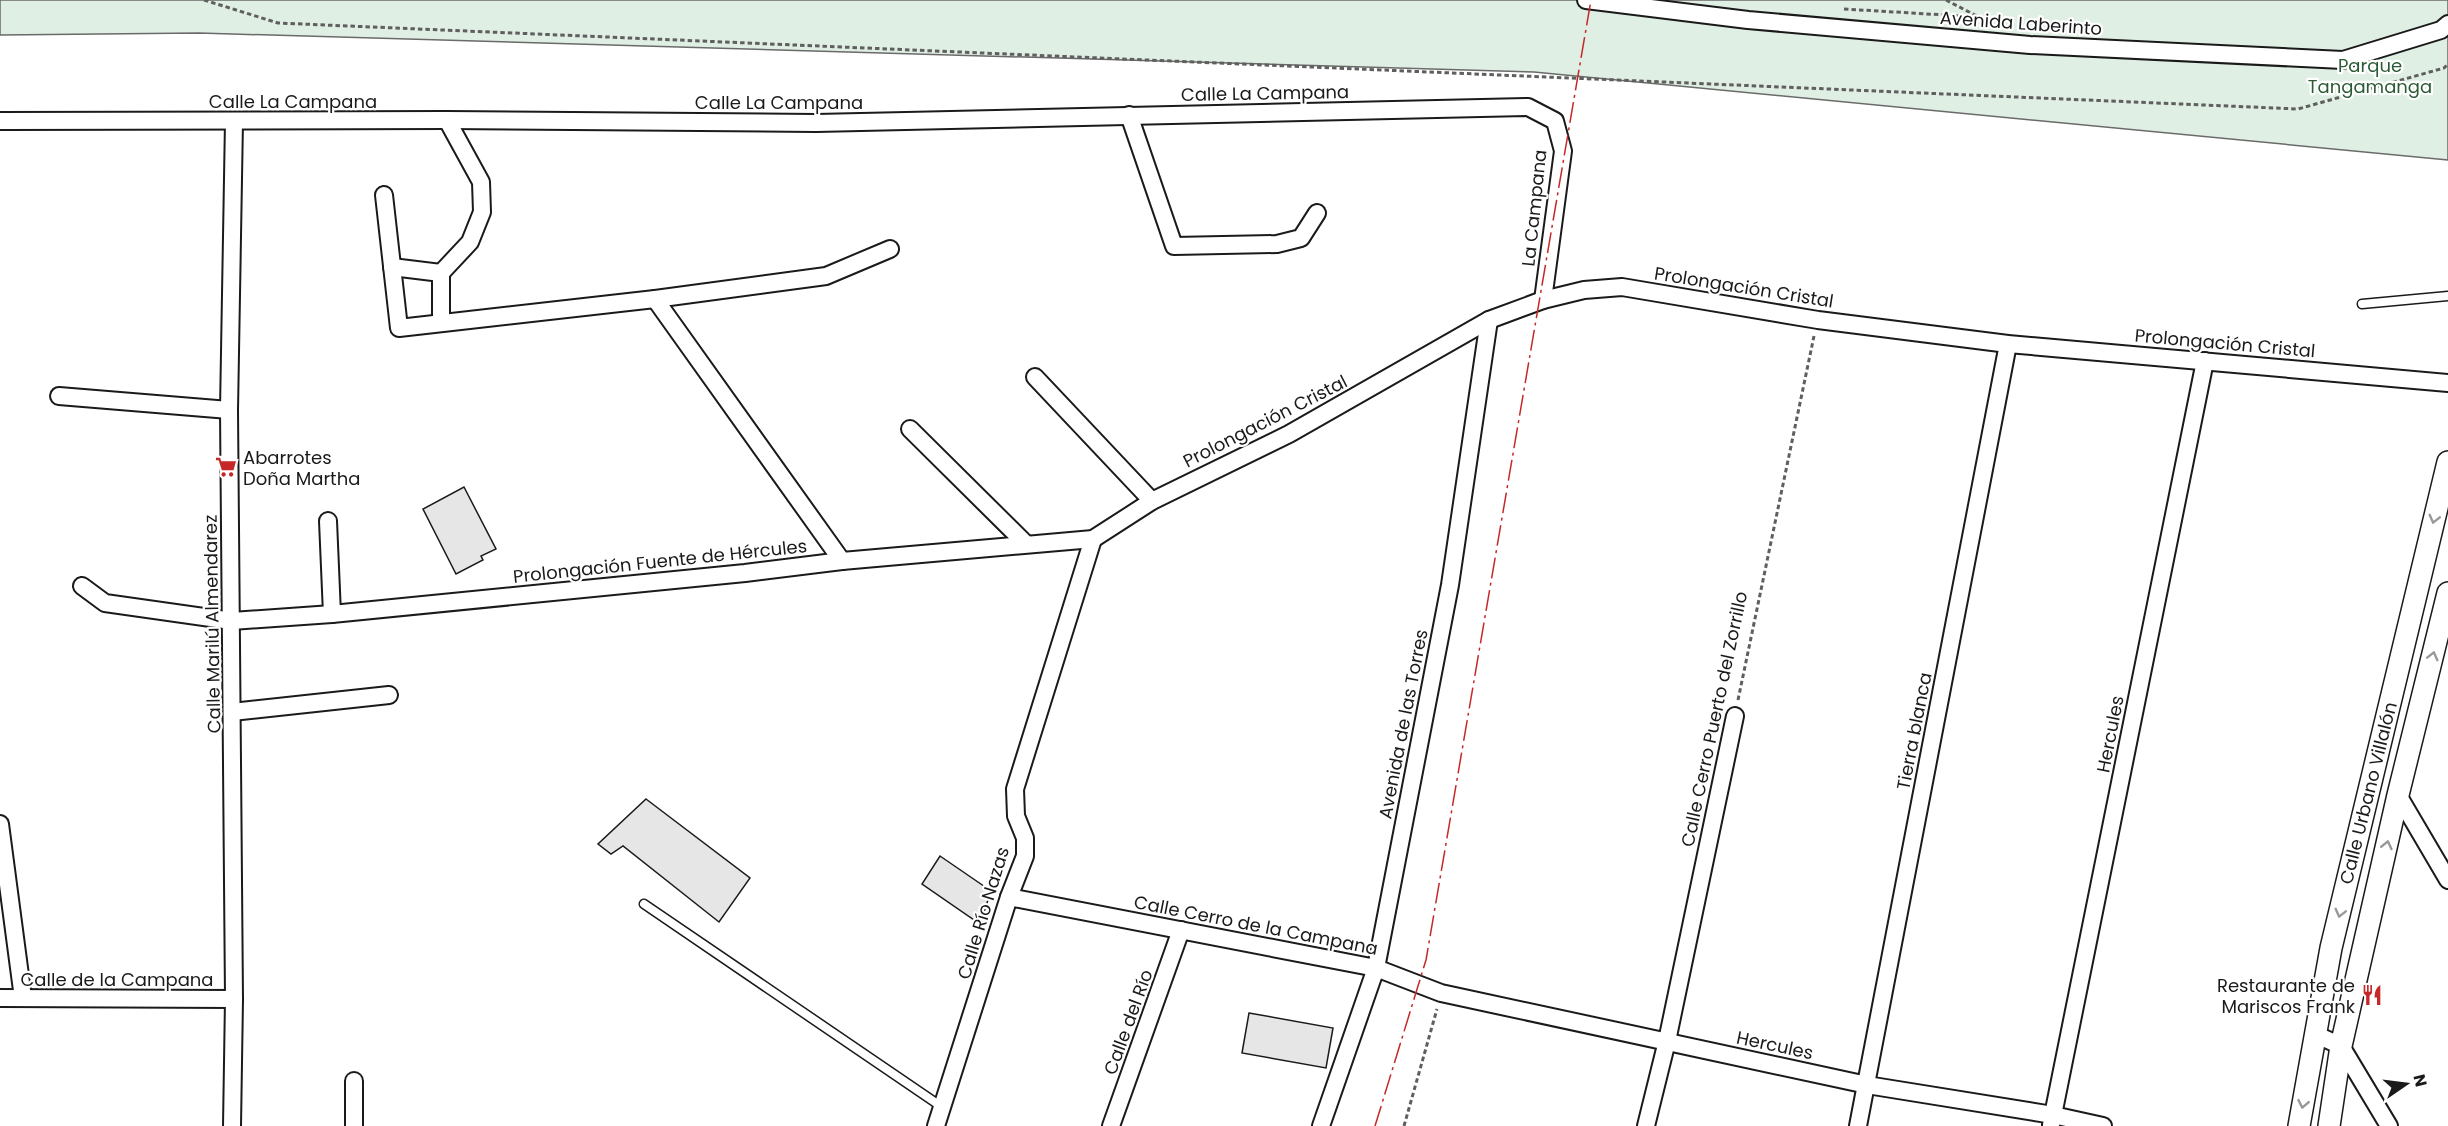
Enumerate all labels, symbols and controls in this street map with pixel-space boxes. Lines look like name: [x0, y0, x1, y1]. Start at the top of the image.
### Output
street label: Avenida Laberinto: [1939, 5, 2103, 41]
park label: Parque Tangamanga: [2308, 53, 2432, 99]
street label: Calle La Campana: [1181, 79, 1349, 107]
street label: Calle La Campana: [209, 89, 377, 114]
street label: Calle La Campana: [695, 90, 863, 115]
street label: La Campana: [1515, 148, 1553, 268]
street label: Prolongación Cristal: [1653, 260, 1835, 314]
street label: Prolongación Cristal: [2134, 323, 2316, 363]
street label: Prolongación Cristal: [1179, 369, 1351, 473]
place label: Abarrotes Doña Martha: [243, 445, 360, 491]
supermarket icon: Abarrotes Doña Martha: [214, 455, 238, 479]
street label: Calle Marilú Almendarez: [198, 514, 226, 734]
one-way arrow: [2429, 514, 2442, 524]
street label: Prolongación Fuente de Hércules: [512, 533, 808, 589]
street label: Calle Cerro Puerto del Zorrillo: [1675, 589, 1753, 849]
street label: Avenida de las Torres: [1372, 627, 1434, 821]
one-way arrow: [2425, 651, 2438, 661]
street label: Tierra blanca: [1890, 670, 1938, 792]
street label: Hercules: [2090, 693, 2130, 775]
street label: Calle Urbano Villalón: [2333, 699, 2403, 887]
one-way arrow: [2379, 841, 2392, 851]
street label: Calle Río Nazas: [951, 844, 1015, 982]
street label: Calle Cerro de la Campana: [1132, 889, 1380, 961]
one-way arrow: [2334, 907, 2347, 917]
street label: Calle del Río: [1097, 966, 1159, 1078]
street label: Calle de la Campana: [20, 967, 214, 992]
place label: Restaurante de Mariscos Frank: [2217, 973, 2356, 1019]
restaurant icon: Restaurante de Mariscos Frank: [2360, 983, 2384, 1007]
street label: Hercules: [1734, 1025, 1816, 1065]
north arrow: [2376, 1054, 2436, 1114]
text: N: [2407, 1072, 2433, 1089]
one-way arrow: [2297, 1099, 2310, 1109]

